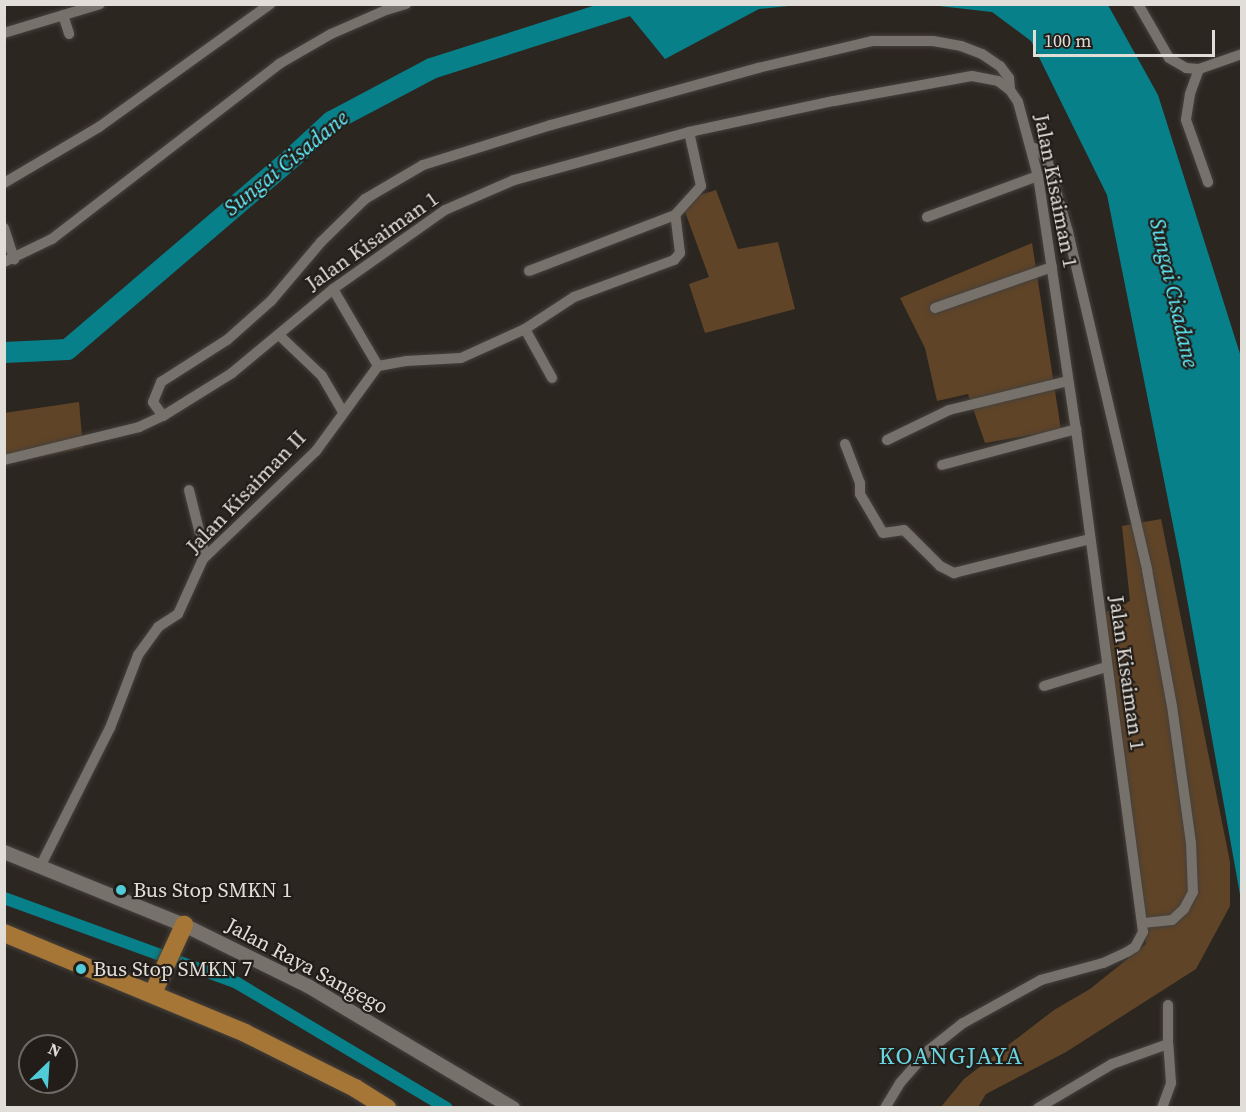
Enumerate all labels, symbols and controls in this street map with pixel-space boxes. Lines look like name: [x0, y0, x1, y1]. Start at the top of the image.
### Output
scale bar: [1036, 18, 1218, 56]
text: 100 m: [1044, 28, 1091, 53]
water label: Sungai Cisadane: [218, 105, 354, 221]
street label: Jalan Kisaiman 1: [1029, 112, 1083, 270]
street label: Jalan Kisaiman 1: [301, 186, 443, 296]
water label: Sungai Cisadane: [1144, 216, 1204, 370]
street label: Jalan Kisaiman II: [181, 425, 311, 559]
street label: Jalan Kisaiman 1: [1104, 594, 1150, 752]
place label: Bus Stop SMKN 1: [133, 877, 292, 903]
marker: Bus Stop SMKN 1: [114, 883, 128, 897]
street label: Jalan Raya Sangego: [222, 913, 392, 1019]
place label: Bus Stop SMKN 7: [93, 956, 252, 982]
marker: Bus Stop SMKN 7: [74, 962, 88, 976]
north arrow: [18, 1034, 78, 1094]
text: N: [45, 1037, 65, 1062]
district label: KOANGJAYA: [879, 1042, 1023, 1070]

